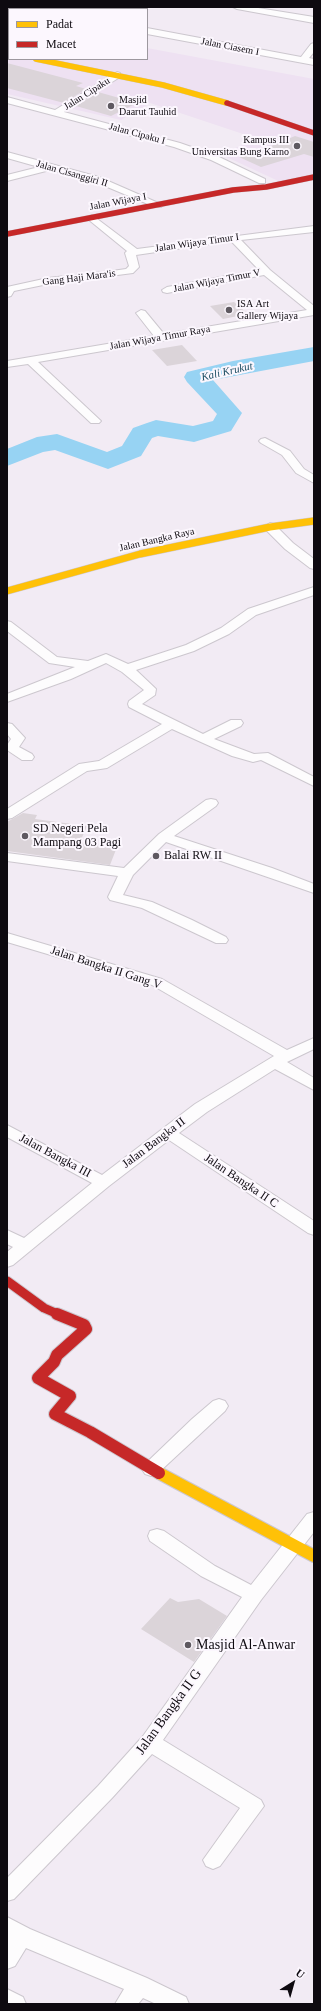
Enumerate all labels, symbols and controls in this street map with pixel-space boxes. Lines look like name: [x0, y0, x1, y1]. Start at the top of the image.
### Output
legend: [8, 8, 148, 60]
text: Padat: [46, 17, 73, 31]
street label: Jalan Ciasem I: [200, 35, 260, 59]
text: Macet: [46, 37, 76, 51]
street label: Jalan Cipaku: [62, 75, 112, 113]
place label: Masjid Daarut Tauhid: [119, 94, 176, 118]
marker: Masjid Daarut Tauhid: [106, 101, 116, 111]
street label: Jalan Cipaku I: [108, 121, 166, 147]
place label: Kampus III Universitas Bung Karno: [192, 134, 289, 158]
marker: Kampus III Universitas Bung Karno: [292, 141, 302, 151]
street label: Jalan Cisanggiri II: [35, 158, 109, 190]
street label: Jalan Wijaya I: [89, 191, 147, 213]
street label: Jalan Wijaya Timur I: [154, 231, 240, 255]
street label: Jalan Wijaya Timur V: [172, 267, 262, 295]
street label: Gang Haji Mara'is: [42, 268, 116, 288]
place label: ISA Art Gallery Wijaya: [237, 298, 298, 322]
marker: ISA Art Gallery Wijaya: [224, 305, 234, 315]
street label: Jalan Wijaya Timur Raya: [109, 323, 211, 353]
water label: Kali Krukut: [200, 360, 254, 384]
street label: Jalan Bangka Raya: [118, 526, 196, 554]
place label: SD Negeri Pela Mampang 03 Pagi: [33, 822, 121, 850]
marker: SD Negeri Pela Mampang 03 Pagi: [20, 831, 30, 841]
place label: Balai RW II: [164, 849, 222, 863]
marker: Balai RW II: [151, 851, 161, 861]
street label: Jalan Bangka II Gang V: [49, 943, 163, 993]
street label: Jalan Bangka II: [120, 1115, 188, 1171]
street label: Jalan Bangka III: [17, 1131, 93, 1181]
street label: Jalan Bangka II C: [201, 1151, 281, 1211]
place label: Masjid Al-Anwar: [196, 1637, 295, 1653]
marker: Masjid Al-Anwar: [183, 1640, 193, 1650]
street label: Jalan Bangka II G: [132, 1666, 206, 1758]
north arrow: [273, 1963, 313, 2003]
text: U: [293, 1966, 307, 1981]

